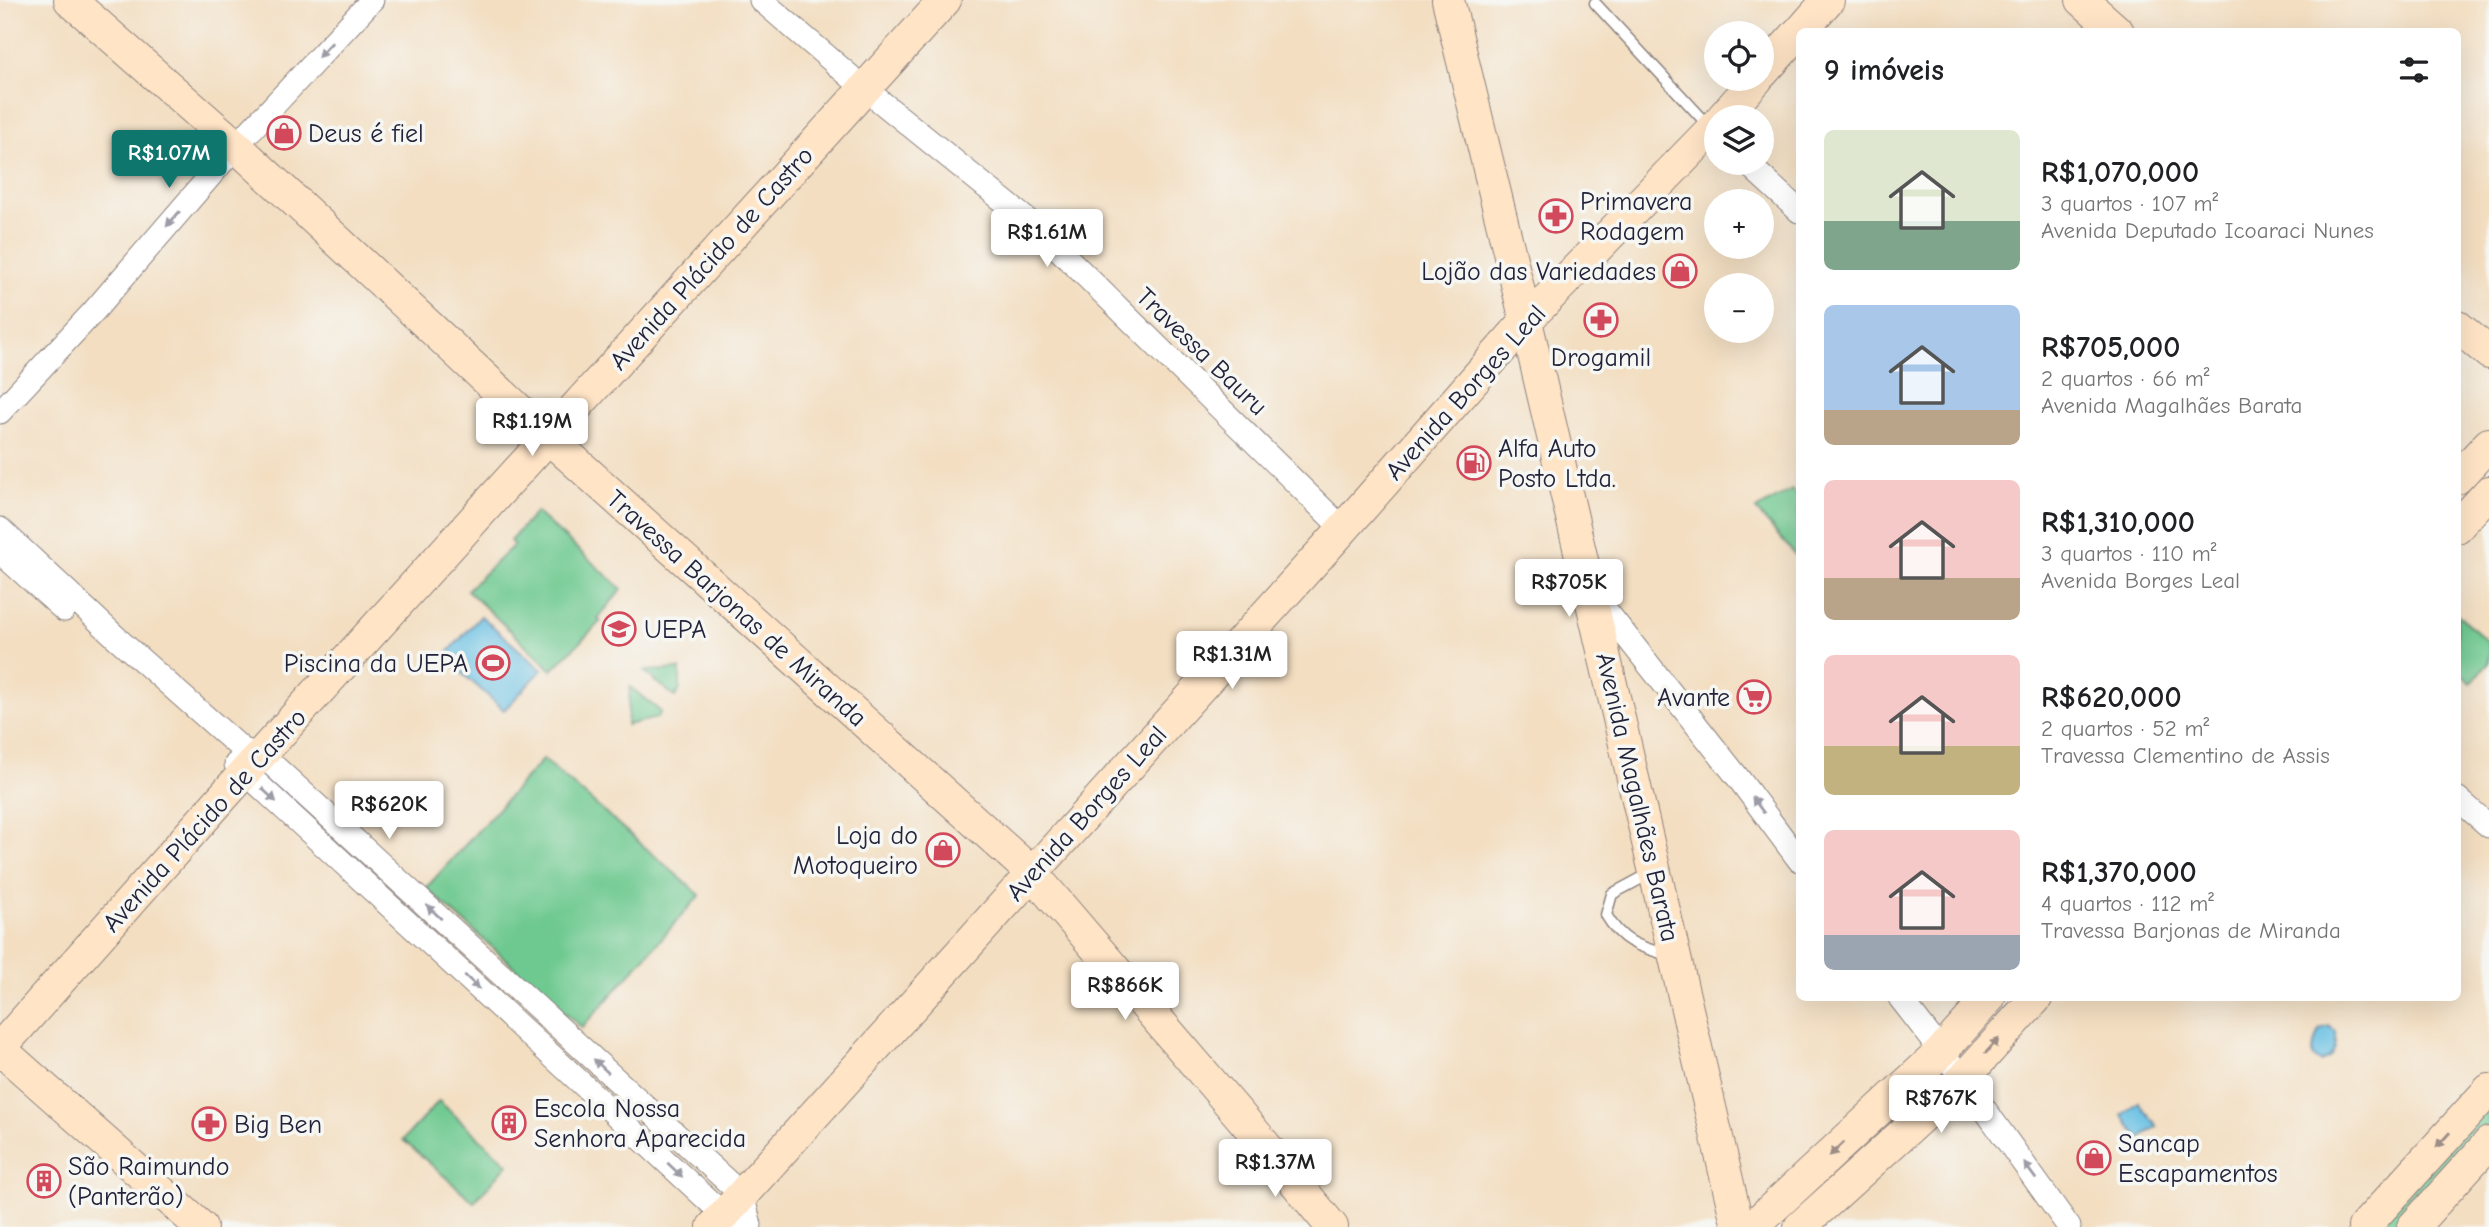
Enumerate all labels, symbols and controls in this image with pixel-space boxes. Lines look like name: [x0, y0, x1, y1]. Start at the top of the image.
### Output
map controls: [1704, 21, 1774, 343]
button: locate: [1704, 21, 1774, 91]
one-way arrow: [318, 41, 334, 58]
icon: filters: [2395, 51, 2433, 89]
text: 9 imóveis: [1824, 53, 1944, 88]
button: layers: [1704, 105, 1774, 175]
shop icon: Deus é fiel: [265, 114, 303, 152]
place label: Deus é fiel: [308, 119, 424, 149]
pin: R$1.07M: [104, 130, 234, 190]
text: R$1.07M: [128, 139, 210, 166]
street label: Avenida Plácido de Castro: [604, 141, 820, 376]
text: R$1,070,000: [2041, 155, 2199, 190]
icon: home: [1880, 158, 1964, 242]
place label: Primavera Rodagem: [1580, 187, 1692, 247]
button: +: [1704, 189, 1774, 259]
text: 3 quartos · 107 m²: [2041, 190, 2218, 217]
pharmacy icon: Primavera Rodagem: [1537, 197, 1575, 235]
one-way arrow: [165, 210, 181, 228]
pin: R$1.61M: [982, 210, 1112, 269]
text: Avenida Deputado Icoaraci Nunes: [2041, 217, 2374, 244]
text: R$1.61M: [1007, 218, 1087, 245]
shop icon: Lojão das Variedades: [1661, 252, 1699, 290]
place label: Lojão das Variedades: [1421, 257, 1656, 287]
button: −: [1704, 273, 1774, 343]
street label: Travessa Bauru: [1130, 282, 1273, 422]
street label: Avenida Borges Leal: [1379, 299, 1552, 486]
pharmacy icon: Drogamil: [1582, 301, 1620, 339]
text: R$705,000: [2041, 330, 2180, 365]
icon: home: [1880, 333, 1964, 417]
place label: Drogamil: [1551, 343, 1651, 373]
text: 2 quartos · 66 m²: [2041, 365, 2210, 392]
text: Avenida Magalhães Barata: [2041, 392, 2302, 419]
pin: R$1.19M: [467, 398, 597, 458]
text: R$1.19M: [492, 407, 572, 434]
place label: Alfa Auto Posto Ltda.: [1498, 434, 1616, 494]
fuel station icon: Alfa Auto Posto Ltda.: [1455, 444, 1493, 482]
street label: Travessa Barjonas de Miranda: [600, 484, 872, 733]
text: R$1,310,000: [2041, 505, 2195, 540]
icon: home: [1880, 508, 1964, 592]
text: 3 quartos · 110 m²: [2041, 540, 2217, 567]
pin: R$705K: [1512, 560, 1626, 619]
text: Avenida Borges Leal: [2041, 567, 2240, 594]
text: R$705K: [1531, 568, 1607, 595]
school or university icon: UEPA: [600, 610, 638, 648]
place label: UEPA: [644, 615, 706, 645]
pin: R$1.31M: [1167, 632, 1297, 691]
text: R$1.31M: [1192, 640, 1272, 667]
sports icon: Piscina da UEPA: [474, 644, 512, 682]
place label: Piscina da UEPA: [284, 649, 468, 679]
street label: Avenida Magalhães Barata: [1589, 650, 1685, 945]
supermarket icon: Avante: [1735, 678, 1773, 716]
text: R$620,000: [2041, 680, 2182, 715]
place label: Avante: [1657, 683, 1730, 713]
icon: home: [1880, 683, 1964, 767]
street label: Avenida Plácido de Castro: [97, 703, 313, 938]
text: 2 quartos · 52 m²: [2041, 715, 2209, 742]
street label: Avenida Borges Leal: [1000, 720, 1173, 907]
text: Travessa Clementino de Assis: [2041, 742, 2330, 769]
pin: R$620K: [332, 782, 446, 841]
one-way arrow: [260, 786, 277, 802]
text: R$620K: [351, 790, 427, 817]
one-way arrow: [1752, 796, 1766, 814]
place label: Loja do Motoqueiro: [793, 821, 918, 881]
shop icon: Loja do Motoqueiro: [924, 831, 962, 869]
text: R$1,370,000: [2041, 855, 2197, 890]
icon: home: [1880, 858, 1964, 942]
text: 4 quartos · 112 m²: [2041, 890, 2214, 917]
one-way arrow: [425, 904, 443, 920]
text: Travessa Barjonas de Miranda: [2041, 917, 2341, 944]
pin: R$866K: [1068, 962, 1182, 1022]
text: R$866K: [1087, 971, 1163, 998]
one-way arrow: [463, 974, 480, 990]
one-way arrow: [1984, 1037, 2000, 1055]
one-way arrow: [593, 1059, 610, 1075]
pin: R$767K: [1884, 1076, 1998, 1135]
text: R$767K: [1905, 1084, 1977, 1111]
place label: Escola Nossa Senhora Aparecida: [534, 1094, 746, 1154]
building icon: Escola Nossa Senhora Aparecida: [490, 1104, 528, 1142]
pharmacy icon: Big Ben: [190, 1105, 228, 1143]
place label: Big Ben: [234, 1110, 322, 1140]
place label: Sancap Escapamentos: [2118, 1129, 2278, 1189]
one-way arrow: [2435, 1131, 2451, 1149]
shop icon: Sancap Escapamentos: [2075, 1139, 2113, 1177]
pin: R$1.37M: [1210, 1140, 1340, 1199]
one-way arrow: [1828, 1141, 1846, 1157]
text: R$1.37M: [1235, 1148, 1315, 1175]
place label: São Raimundo (Panterão): [68, 1152, 229, 1212]
building icon: São Raimundo (Panterão): [25, 1162, 63, 1200]
one-way arrow: [666, 1162, 683, 1178]
one-way arrow: [2023, 1162, 2037, 1180]

